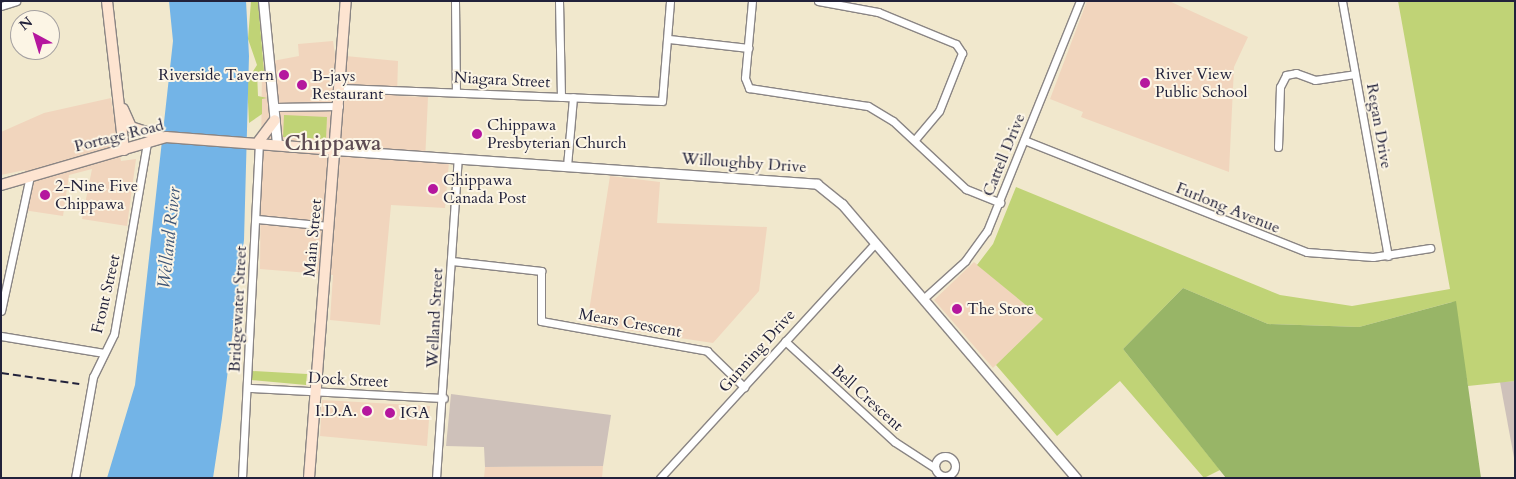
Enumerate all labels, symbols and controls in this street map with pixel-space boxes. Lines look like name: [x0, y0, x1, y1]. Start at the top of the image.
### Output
north arrow: [10, 10, 60, 60]
text: N: [15, 13, 37, 35]
place label: River View Public School: [1155, 64, 1247, 102]
place label: Riverside Tavern: [158, 65, 274, 85]
place label: B-jays Restaurant: [312, 66, 383, 104]
street label: Niagara Street: [453, 68, 551, 92]
marker: Riverside Tavern: [278, 69, 290, 81]
marker: River View Public School: [1139, 77, 1151, 89]
marker: B-jays Restaurant: [296, 79, 308, 91]
street label: Regan Drive: [1362, 82, 1396, 170]
street label: Cattell Drive: [979, 111, 1029, 199]
place label: Chippawa Presbyterian Church: [487, 115, 627, 153]
street label: Portage Road: [72, 116, 166, 156]
marker: Chippawa Presbyterian Church: [471, 128, 483, 140]
district label: Chippawa: [284, 131, 382, 157]
street label: Willoughby Drive: [681, 149, 807, 177]
place label: Chippawa Canada Post: [443, 170, 526, 208]
place label: 2-Nine Five Chippawa: [55, 176, 138, 214]
street label: Furlong Avenue: [1173, 178, 1283, 238]
marker: Chippawa Canada Post: [427, 183, 439, 195]
water label: Welland River: [154, 186, 186, 290]
marker: 2-Nine Five Chippawa: [39, 189, 51, 201]
street label: Main Street: [300, 198, 326, 278]
street label: Bridgewater Street: [225, 245, 251, 373]
street label: Front Street: [88, 253, 124, 335]
street label: Welland Street: [423, 267, 447, 369]
place label: The Store: [967, 299, 1034, 319]
marker: The Store: [951, 303, 963, 315]
street label: Mears Crescent: [577, 305, 683, 341]
street label: Gunning Drive: [715, 305, 799, 397]
street label: Bell Crescent: [827, 361, 907, 435]
street label: Dock Street: [307, 368, 389, 392]
place label: I.D.A.: [315, 401, 357, 421]
place label: IGA: [400, 403, 430, 423]
marker: I.D.A.: [361, 405, 373, 417]
marker: IGA: [384, 407, 396, 419]

